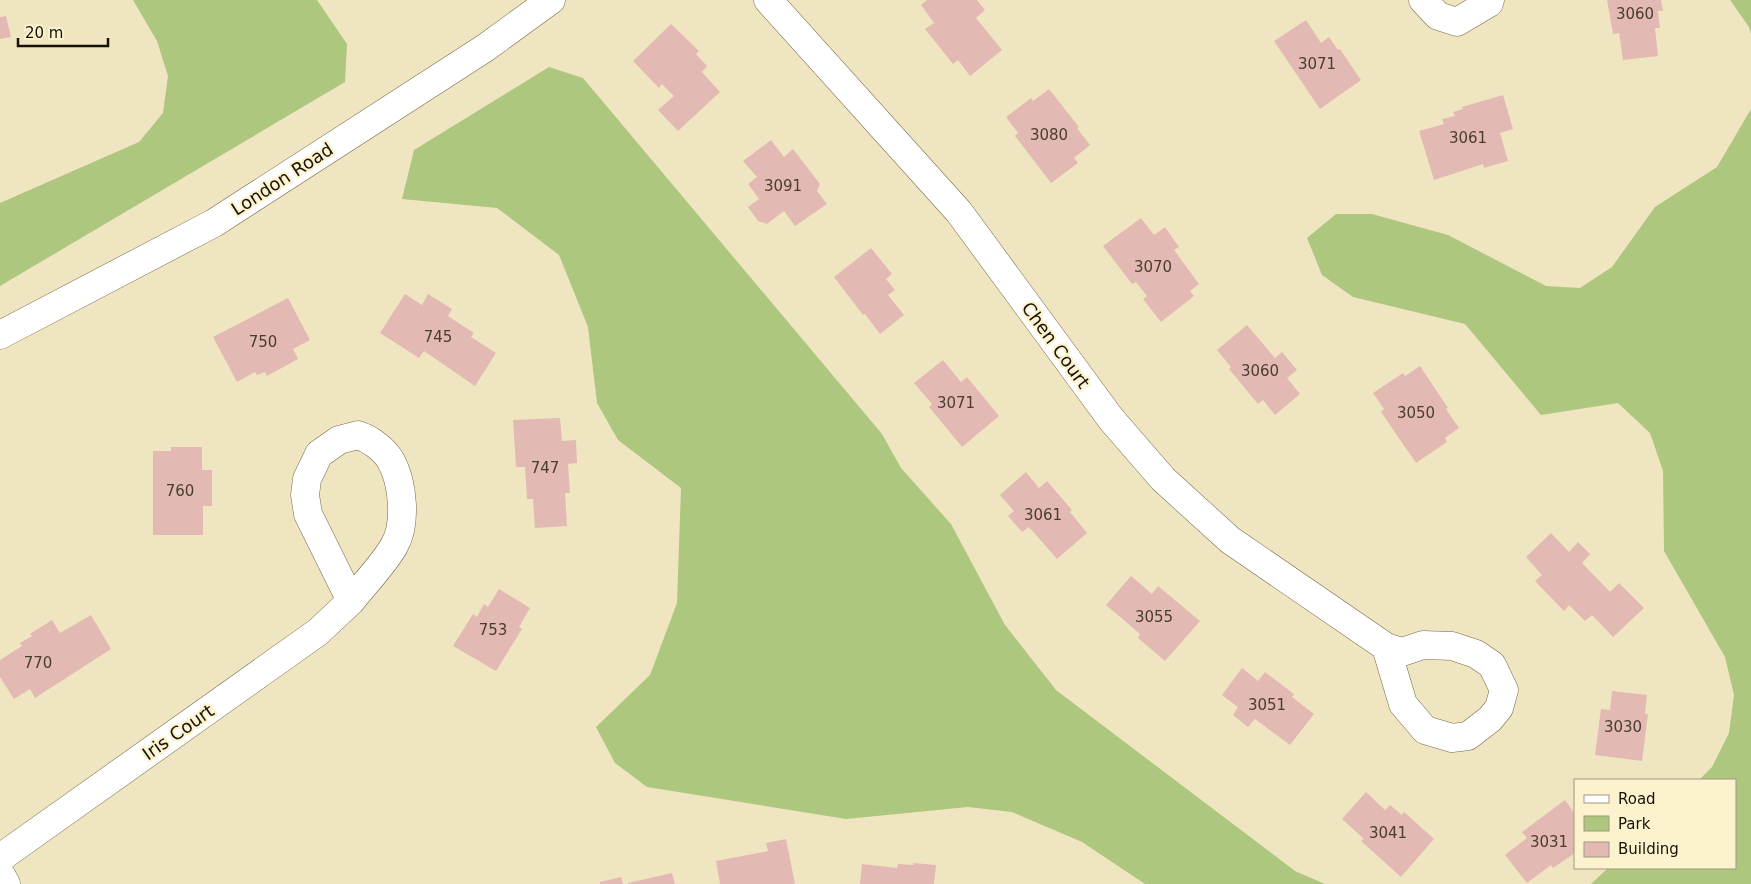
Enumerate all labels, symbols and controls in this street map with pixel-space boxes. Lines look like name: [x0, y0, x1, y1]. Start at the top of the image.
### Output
house number: 3060: [1616, 5, 1654, 23]
scale bar: [18, 15, 108, 47]
text: 20 m: [25, 24, 63, 42]
house number: 3071: [1298, 55, 1336, 73]
house number: 3080: [1030, 126, 1068, 144]
house number: 3061: [1449, 129, 1487, 147]
street label: London Road: [227, 138, 337, 220]
house number: 3091: [764, 177, 802, 195]
house number: 3070: [1134, 258, 1172, 276]
street label: Chen Court: [1018, 298, 1094, 392]
house number: 745: [424, 328, 452, 346]
house number: 750: [249, 333, 277, 351]
house number: 3060: [1241, 362, 1279, 380]
house number: 3071: [937, 394, 975, 412]
house number: 3050: [1397, 404, 1435, 422]
house number: 747: [531, 459, 559, 477]
house number: 760: [166, 482, 194, 500]
house number: 3061: [1024, 506, 1062, 524]
house number: 3055: [1135, 608, 1173, 626]
house number: 753: [479, 621, 507, 639]
house number: 770: [24, 654, 52, 672]
house number: 3051: [1248, 696, 1286, 714]
street label: Iris Court: [138, 700, 218, 764]
house number: 3030: [1604, 718, 1642, 736]
legend: [1574, 779, 1736, 869]
text: Road: [1618, 790, 1656, 808]
text: Park: [1618, 815, 1651, 833]
house number: 3041: [1369, 824, 1407, 842]
house number: 3031: [1530, 833, 1568, 851]
text: Building: [1618, 840, 1679, 858]

